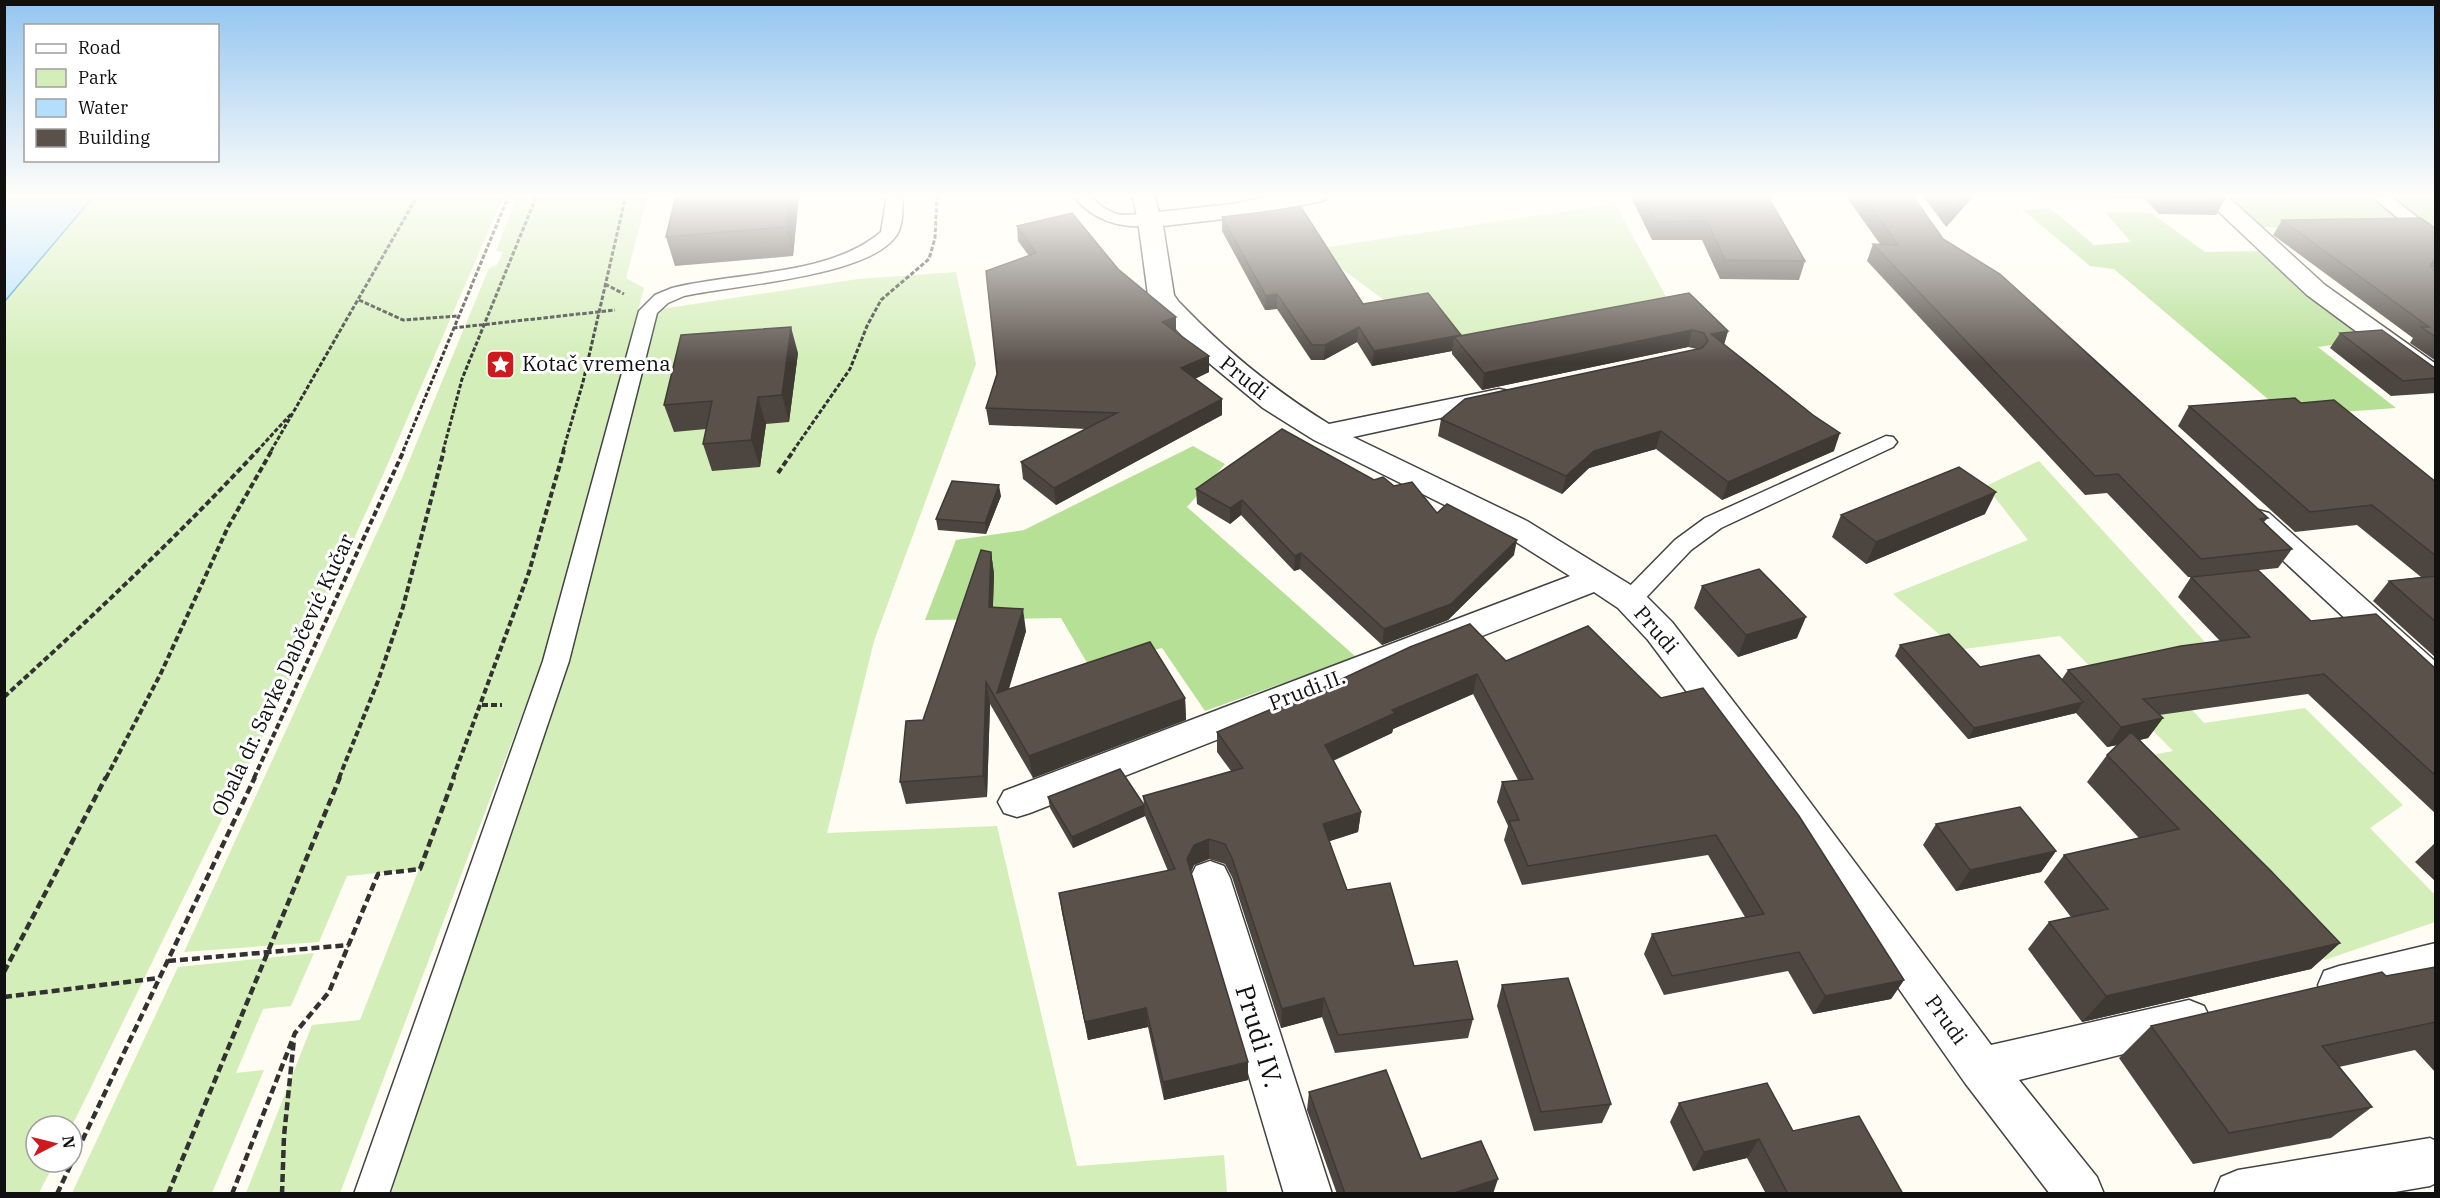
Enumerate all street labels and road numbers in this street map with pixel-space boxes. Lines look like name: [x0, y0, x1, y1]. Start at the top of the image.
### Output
street label: Prudi: [1214, 349, 1275, 405]
street label: Obala dr. Savke Dabčević Kučar: [204, 528, 360, 820]
street label: Prudi: [1628, 599, 1685, 659]
street label: Prudi II.: [1264, 662, 1349, 716]
street label: Prudi IV.: [1228, 980, 1292, 1091]
street label: Prudi: [1919, 989, 1974, 1050]

